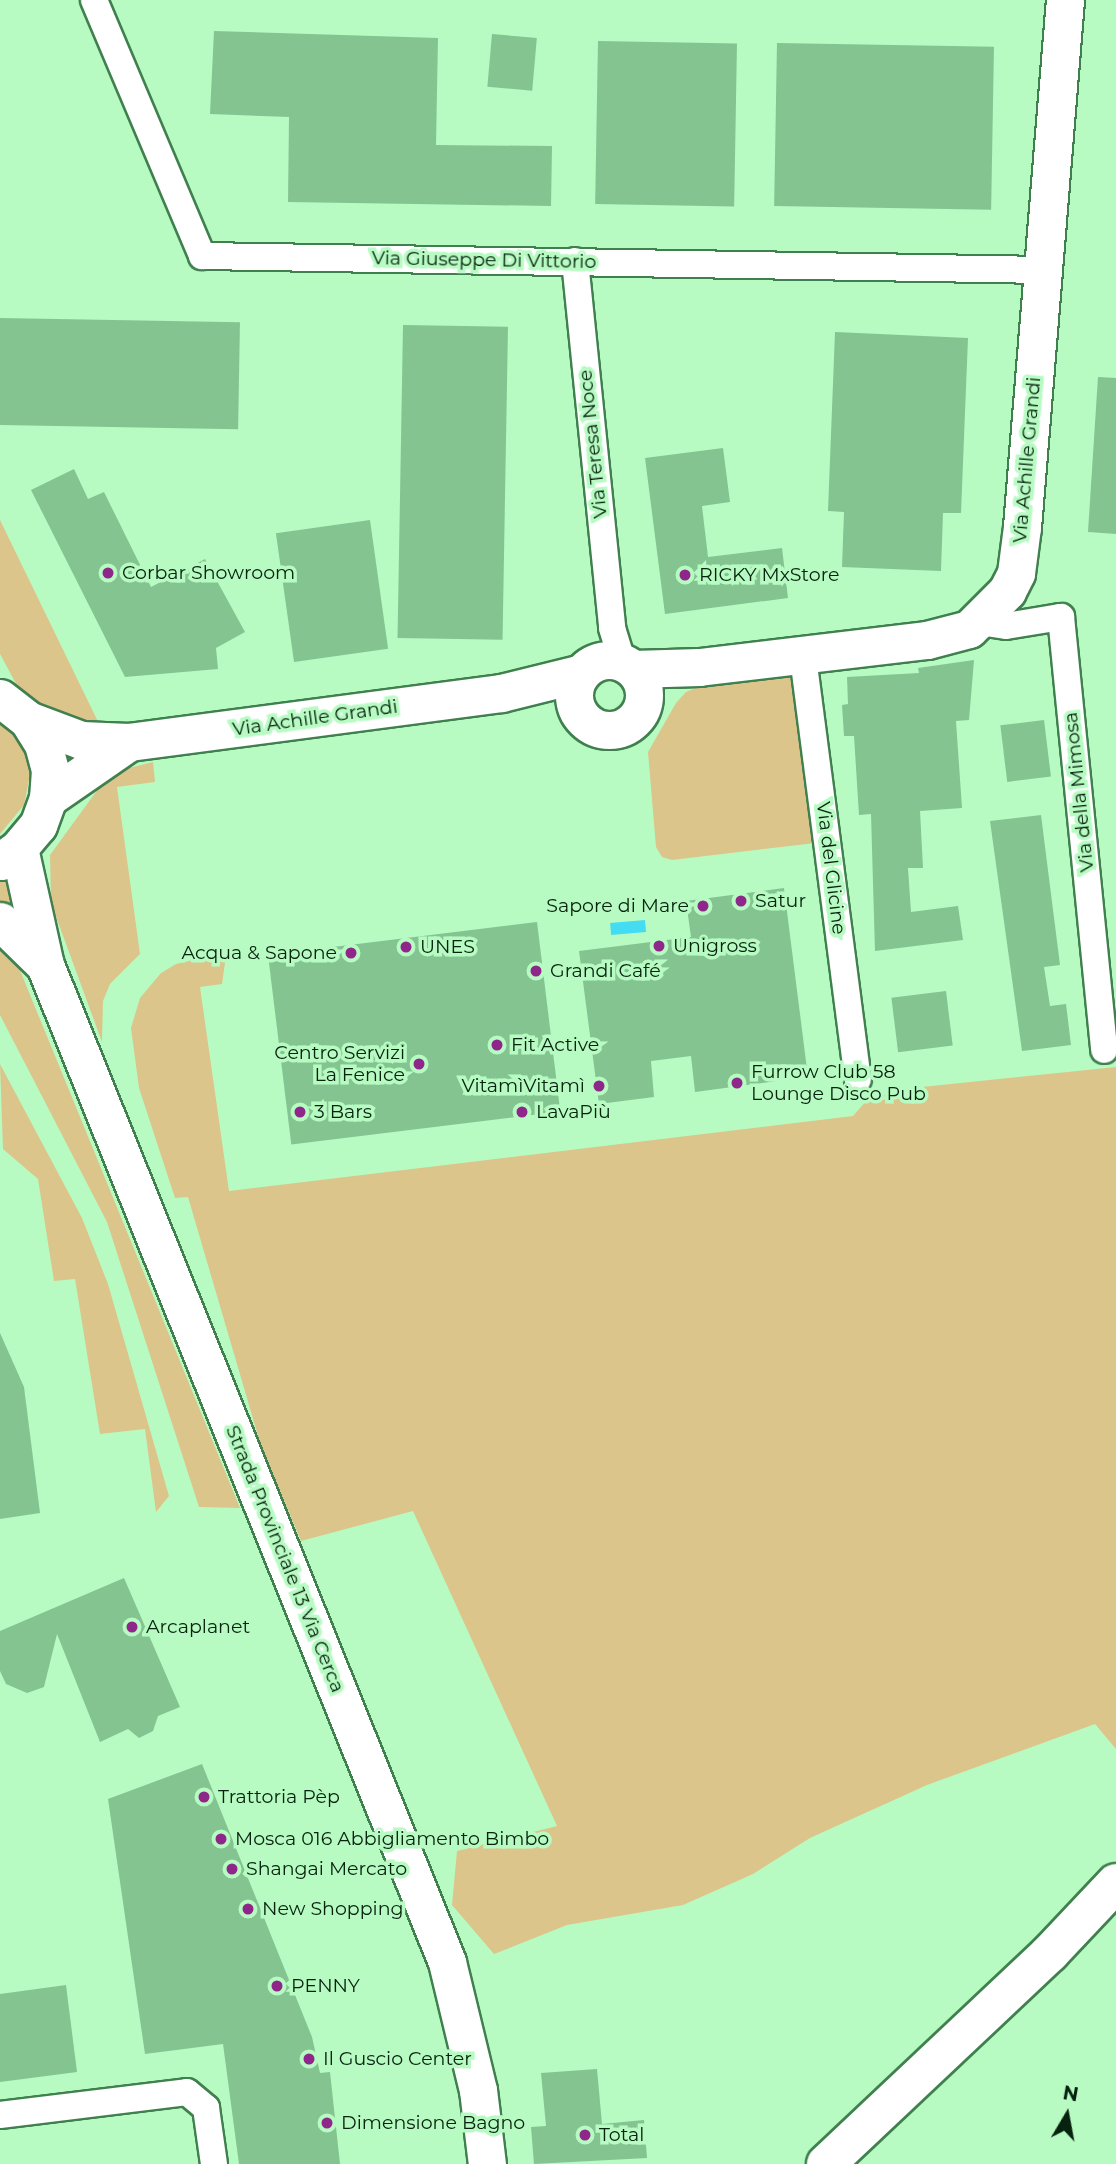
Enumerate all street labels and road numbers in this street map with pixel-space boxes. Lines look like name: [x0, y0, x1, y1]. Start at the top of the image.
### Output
street label: Via Giuseppe Di Vittorio: [372, 247, 596, 273]
street label: Via Teresa Noce: [574, 369, 612, 519]
street label: Via Achille Grandi: [1008, 376, 1046, 544]
street label: Via Achille Grandi: [231, 695, 399, 741]
street label: Via della Mimosa: [1059, 711, 1099, 873]
street label: Via del Glicine: [812, 800, 850, 936]
street label: Strada Provinciale 13 Via Cerca: [221, 1422, 349, 1696]

